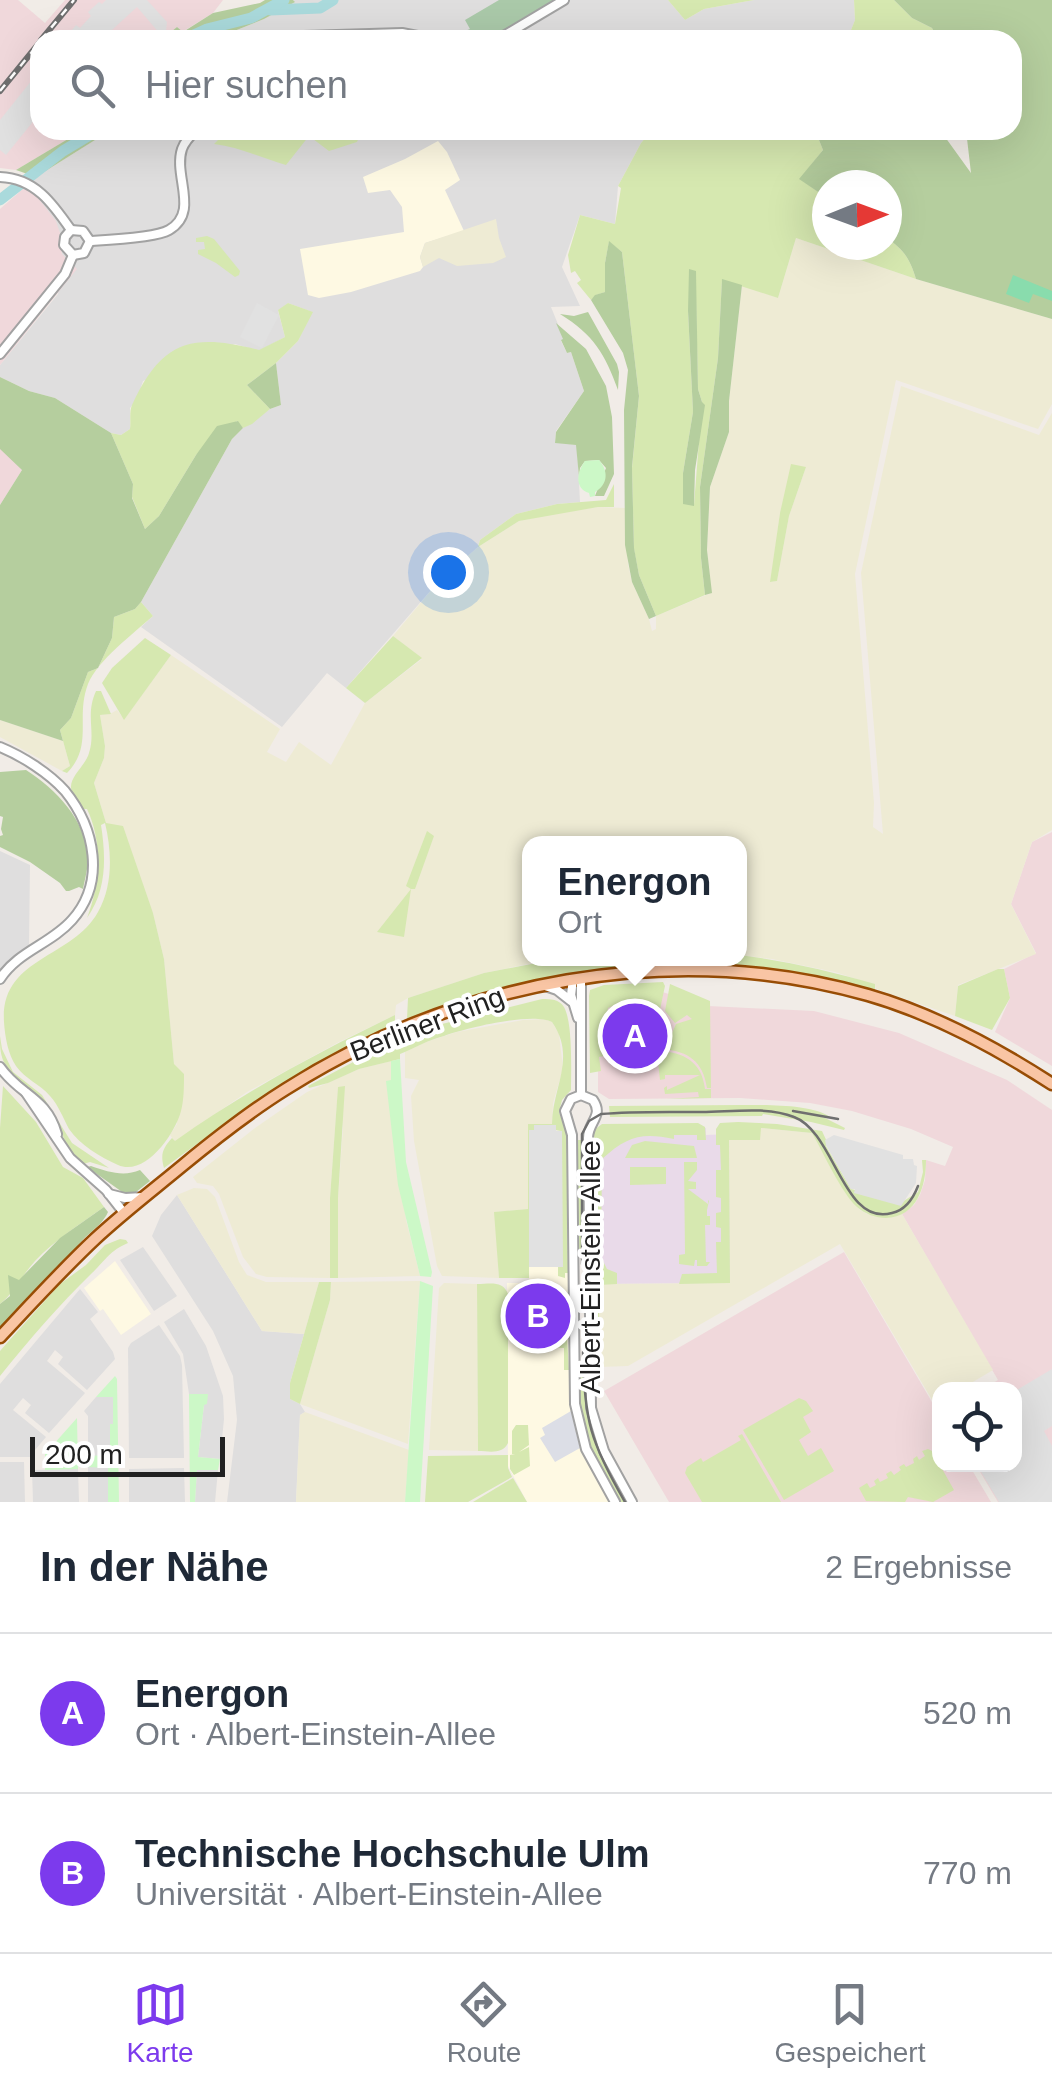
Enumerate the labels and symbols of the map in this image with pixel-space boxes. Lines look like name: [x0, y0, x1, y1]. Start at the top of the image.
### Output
north arrow: [812, 170, 902, 260]
your location: [423, 547, 474, 598]
street label: Berliner Ring: [346, 981, 508, 1067]
pin: A: [602, 998, 668, 1074]
street label: Albert-Einstein-Allee: [575, 1140, 606, 1394]
pin: B: [506, 1278, 570, 1354]
scale bar: [30, 1432, 225, 1476]

